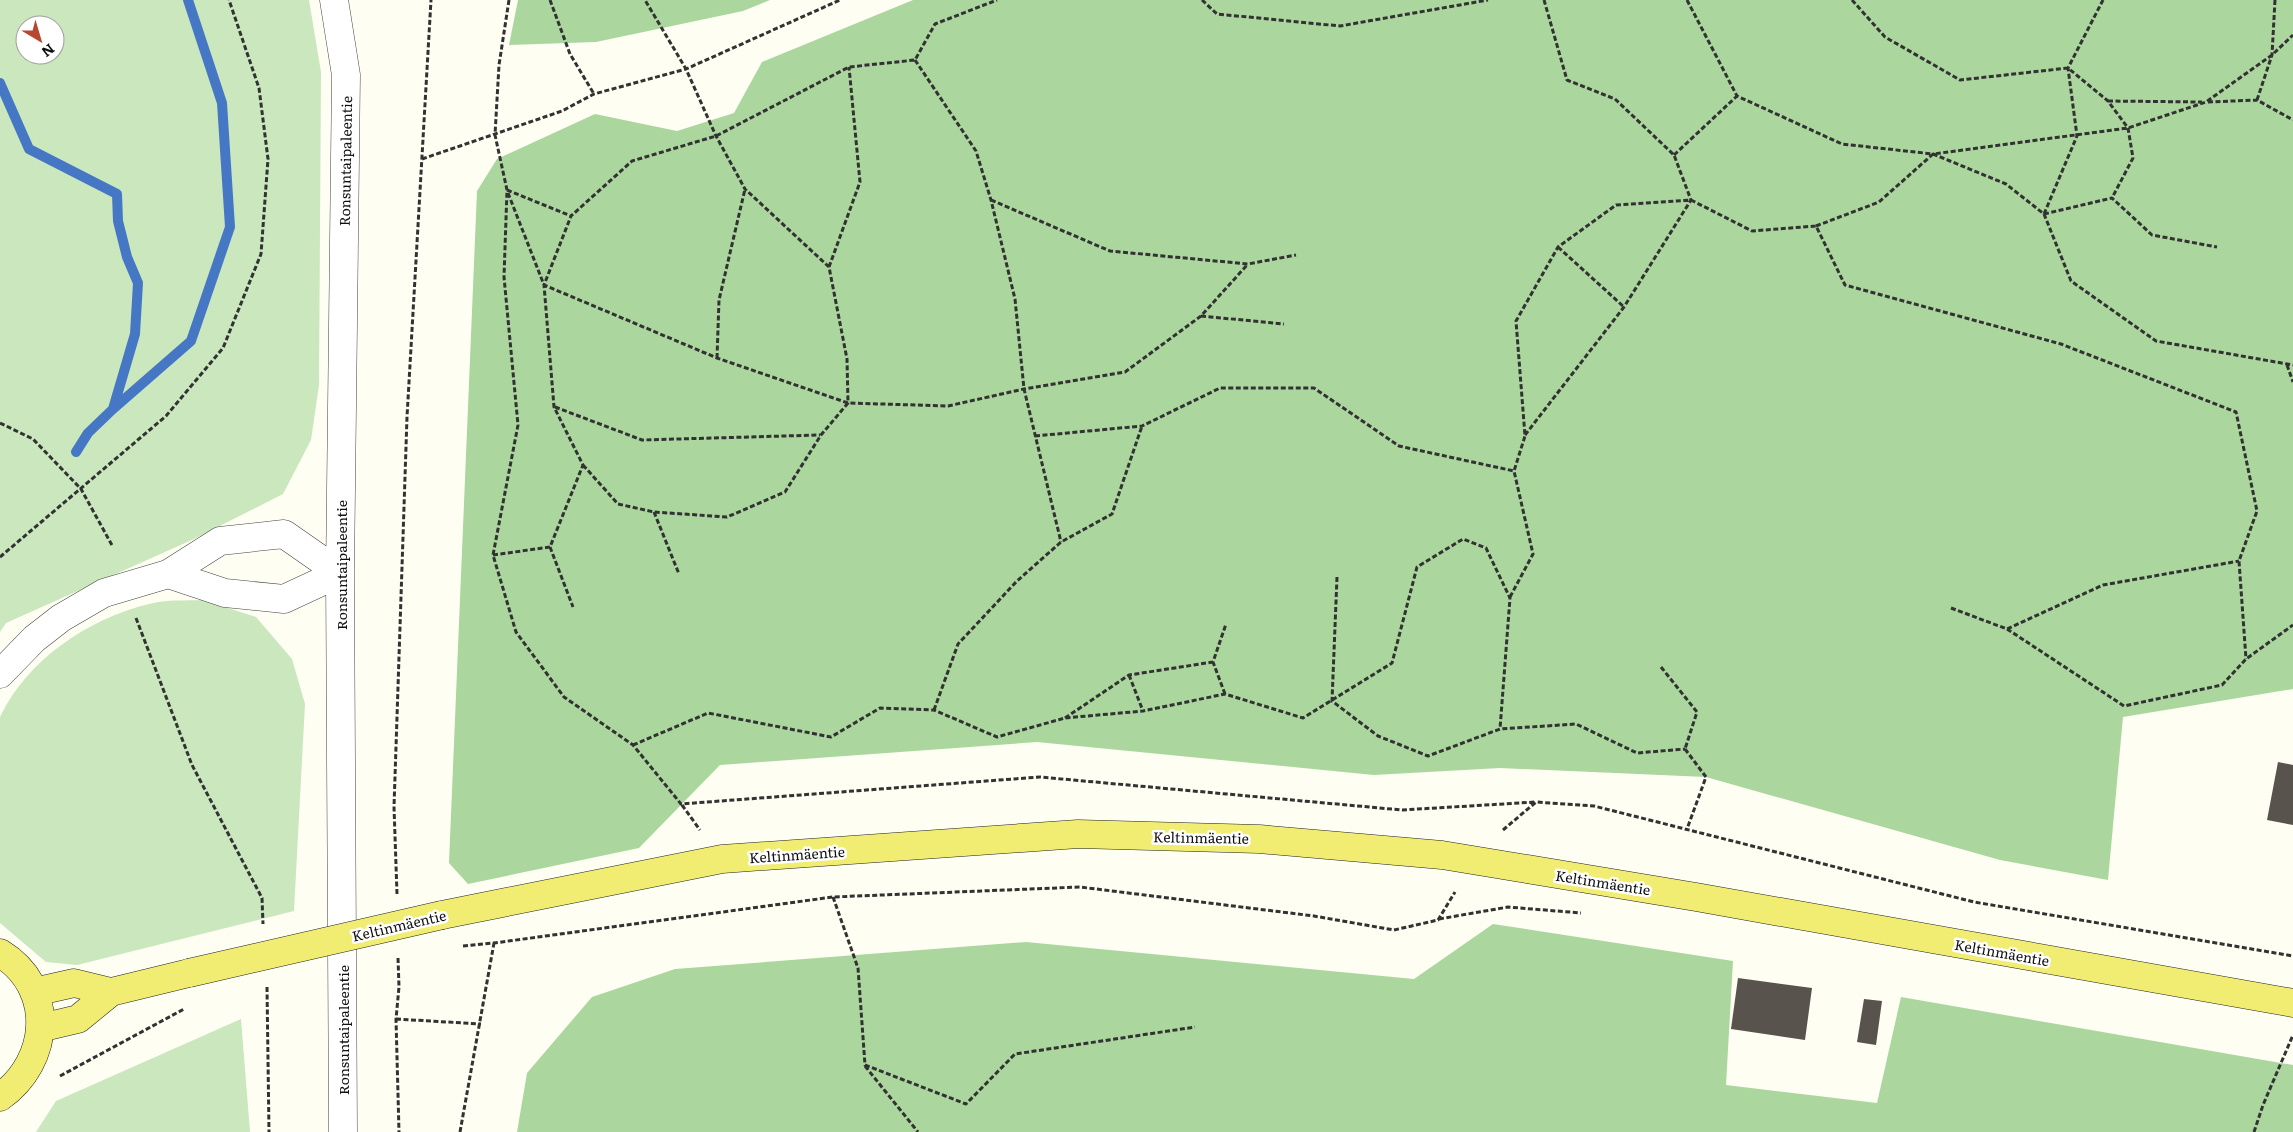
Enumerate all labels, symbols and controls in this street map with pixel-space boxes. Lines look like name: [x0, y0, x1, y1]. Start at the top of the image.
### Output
north arrow: [15, 15, 65, 65]
text: N: [38, 40, 59, 63]
street label: Ronsuntaipaleentie: [334, 96, 356, 226]
street label: Ronsuntaipaleentie: [331, 500, 351, 630]
street label: Keltinmäentie: [1153, 826, 1249, 848]
street label: Keltinmäentie: [748, 841, 846, 867]
street label: Keltinmäentie: [1554, 865, 1652, 899]
street label: Keltinmäentie: [350, 904, 448, 946]
street label: Keltinmäentie: [1953, 934, 2051, 970]
street label: Ronsuntaipaleentie: [333, 965, 353, 1095]

